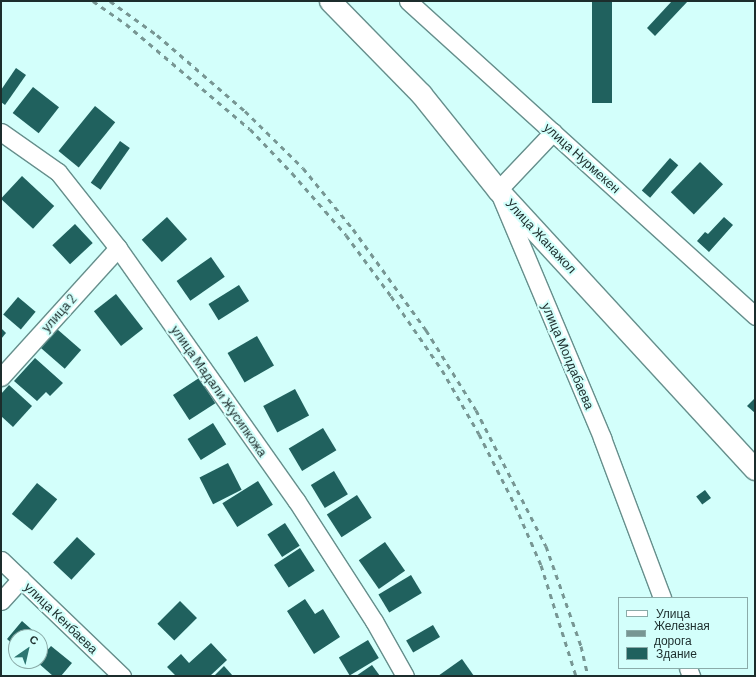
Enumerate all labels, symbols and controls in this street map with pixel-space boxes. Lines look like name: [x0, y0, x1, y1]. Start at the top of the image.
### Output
street label: улица Нурмекен: [540, 120, 624, 196]
street label: Улица Жанажол: [502, 195, 580, 277]
street label: улица 2: [38, 291, 80, 335]
street label: улица Молдабаева: [538, 300, 598, 412]
street label: улица Мадали Жусипкожа: [168, 322, 270, 460]
street label: улица Кенбаева: [21, 579, 101, 657]
legend: [618, 597, 748, 669]
text: Улица: [656, 606, 690, 620]
text: Железная дорога: [654, 618, 710, 647]
north arrow: [8, 629, 48, 669]
text: С: [27, 632, 41, 647]
text: Здание: [656, 646, 697, 660]

